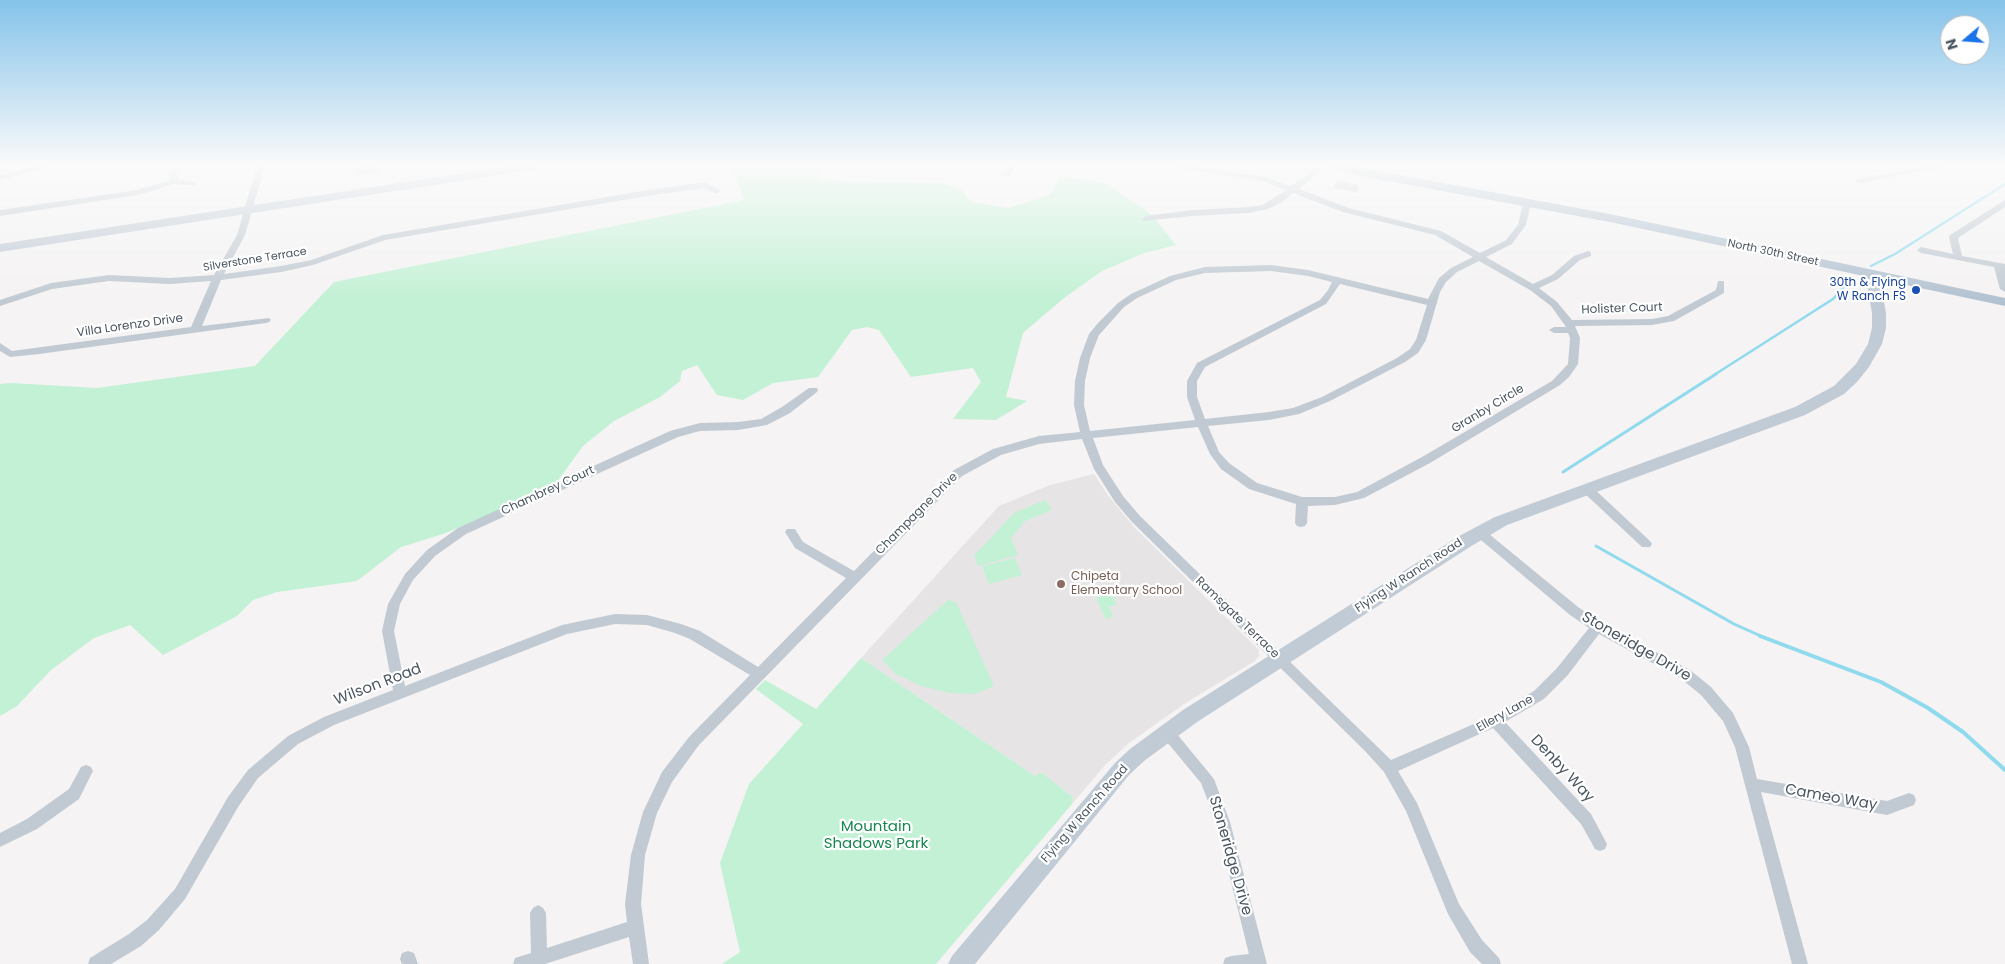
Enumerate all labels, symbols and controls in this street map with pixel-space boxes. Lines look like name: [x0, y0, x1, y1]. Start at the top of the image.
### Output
north arrow: [1940, 15, 1990, 65]
text: N: [1941, 36, 1963, 52]
street label: North 30th Street: [1726, 237, 1820, 269]
street label: Silverstone Terrace: [202, 245, 308, 275]
place label: 30th & Flying W Ranch FS: [1830, 276, 1906, 304]
marker: 30th & Flying W Ranch FS: [1910, 284, 1922, 296]
street label: Holister Court: [1581, 300, 1663, 318]
street label: Villa Lorenzo Drive: [76, 311, 184, 341]
street label: Granby Circle: [1449, 382, 1527, 436]
street label: Chambrey Court: [499, 463, 597, 519]
street label: Champagne Drive: [873, 470, 961, 558]
street label: Flying W Ranch Road: [1353, 536, 1465, 616]
place label: Chipeta Elementary School: [1071, 570, 1182, 598]
street label: Ramsgate Terrace: [1192, 574, 1282, 662]
marker: Chipeta Elementary School: [1055, 578, 1067, 590]
street label: Stoneridge Drive: [1578, 608, 1694, 686]
street label: Wilson Road: [332, 660, 424, 710]
street label: Ellery Lane: [1474, 693, 1536, 735]
street label: Denby Way: [1526, 732, 1598, 806]
street label: Flying W Ranch Road: [1039, 762, 1131, 866]
street label: Cameo Way: [1783, 781, 1879, 815]
street label: Stoneridge Drive: [1204, 794, 1256, 918]
park label: Mountain Shadows Park: [824, 818, 928, 853]

